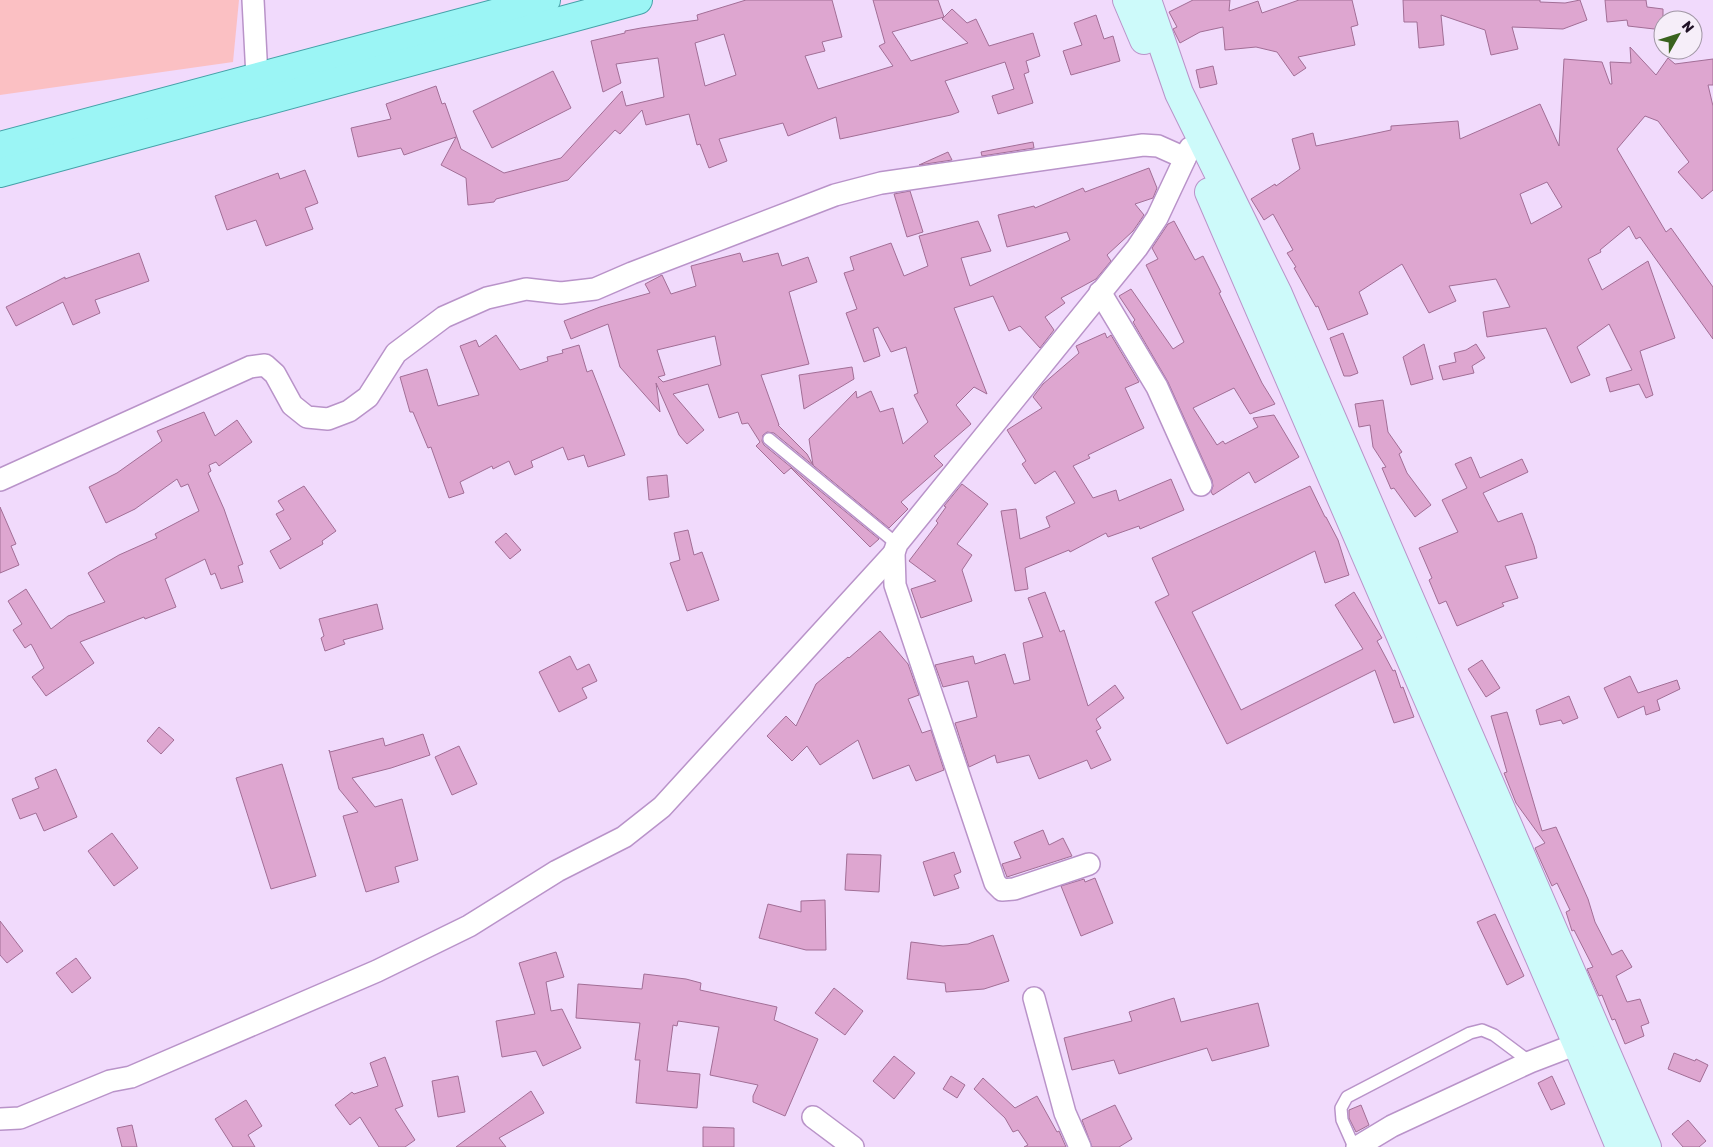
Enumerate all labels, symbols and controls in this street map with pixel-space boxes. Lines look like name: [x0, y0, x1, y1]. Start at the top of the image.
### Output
north arrow: [1653, 10, 1703, 60]
text: N: [1678, 18, 1697, 36]

